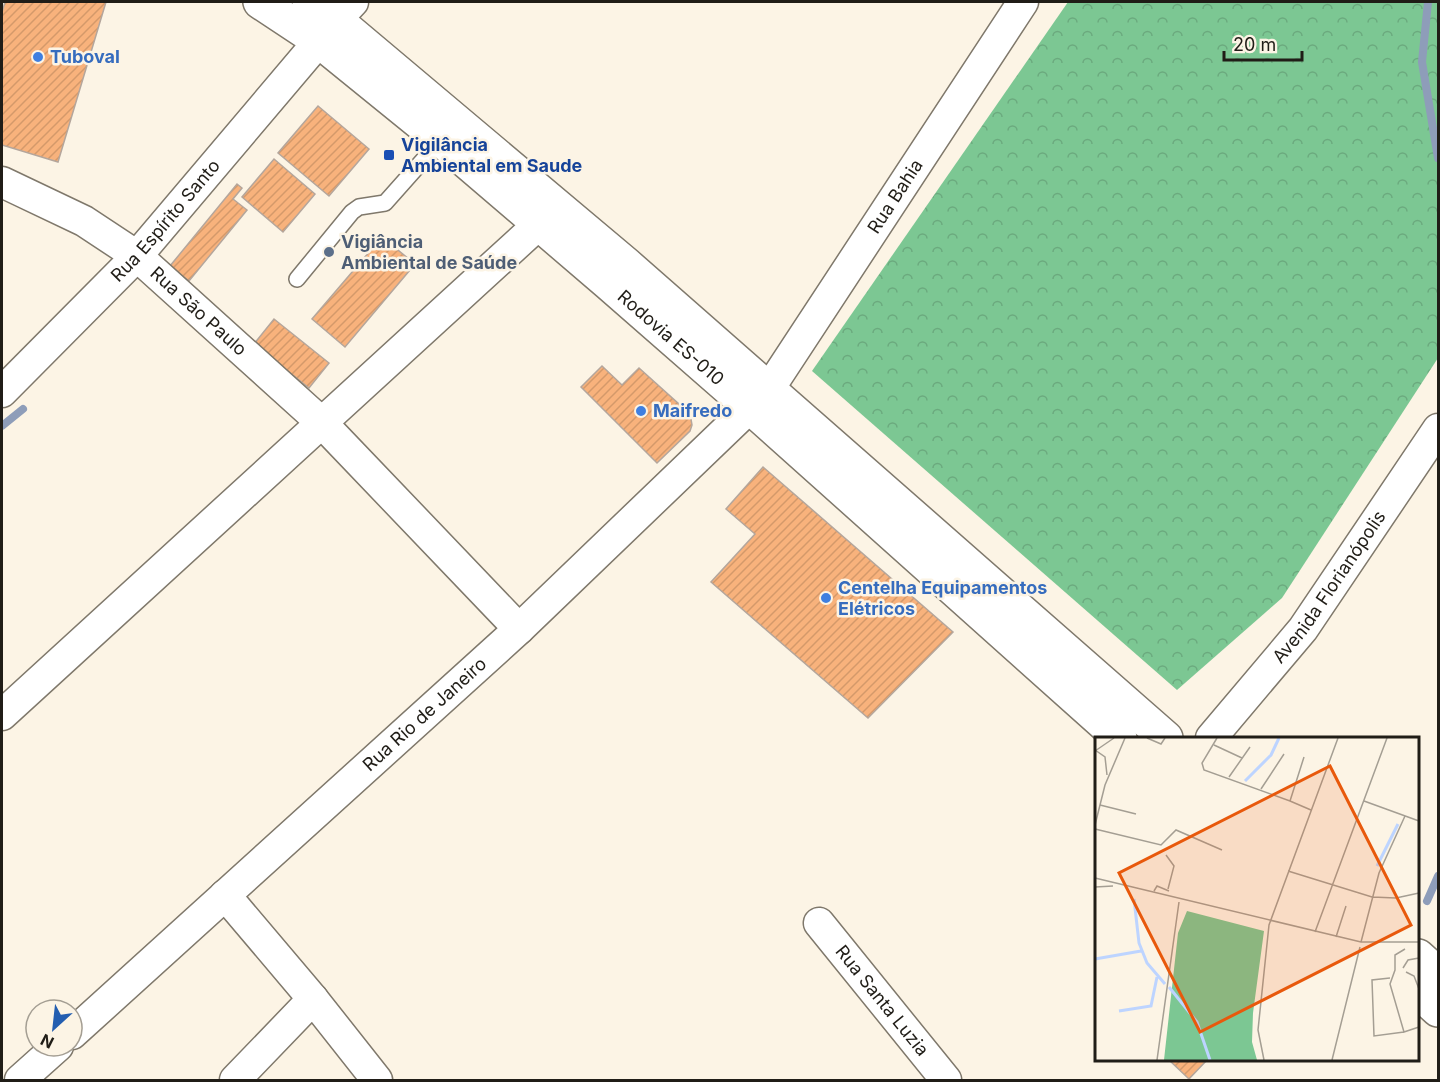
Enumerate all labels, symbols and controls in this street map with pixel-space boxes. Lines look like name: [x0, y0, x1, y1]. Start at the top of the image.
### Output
scale bar: [1224, 24, 1302, 62]
text: 20 m: [1233, 34, 1276, 55]
place label: Tuboval: [50, 46, 120, 67]
marker: Tuboval: [31, 50, 45, 64]
place label: Vigilância Ambiental em Saude: [401, 134, 582, 176]
marker: Vigilância Ambiental em Saude: [382, 148, 396, 162]
street label: Rua Espírito Santo: [107, 155, 224, 286]
street label: Rua Bahia: [863, 155, 927, 237]
place label: Vigiância Ambiental de Saúde: [341, 231, 517, 273]
marker: Vigiância Ambiental de Saúde: [322, 245, 336, 259]
street label: Rua São Paulo: [146, 262, 251, 360]
street label: Rodovia ES-010: [614, 285, 728, 389]
place label: Maifredo: [653, 400, 732, 421]
marker: Maifredo: [634, 404, 648, 418]
street label: Avenida Florianópolis: [1268, 507, 1390, 667]
place label: Centelha Equipamentos Elétricos: [838, 577, 1047, 619]
marker: Centelha Equipamentos Elétricos: [819, 591, 833, 605]
street label: Rua Rio de Janeiro: [358, 653, 490, 775]
inset map: [1095, 737, 1419, 1061]
street label: Rua Santa Luzia: [831, 941, 933, 1060]
north arrow: [24, 998, 84, 1058]
text: N: [37, 1030, 57, 1053]

